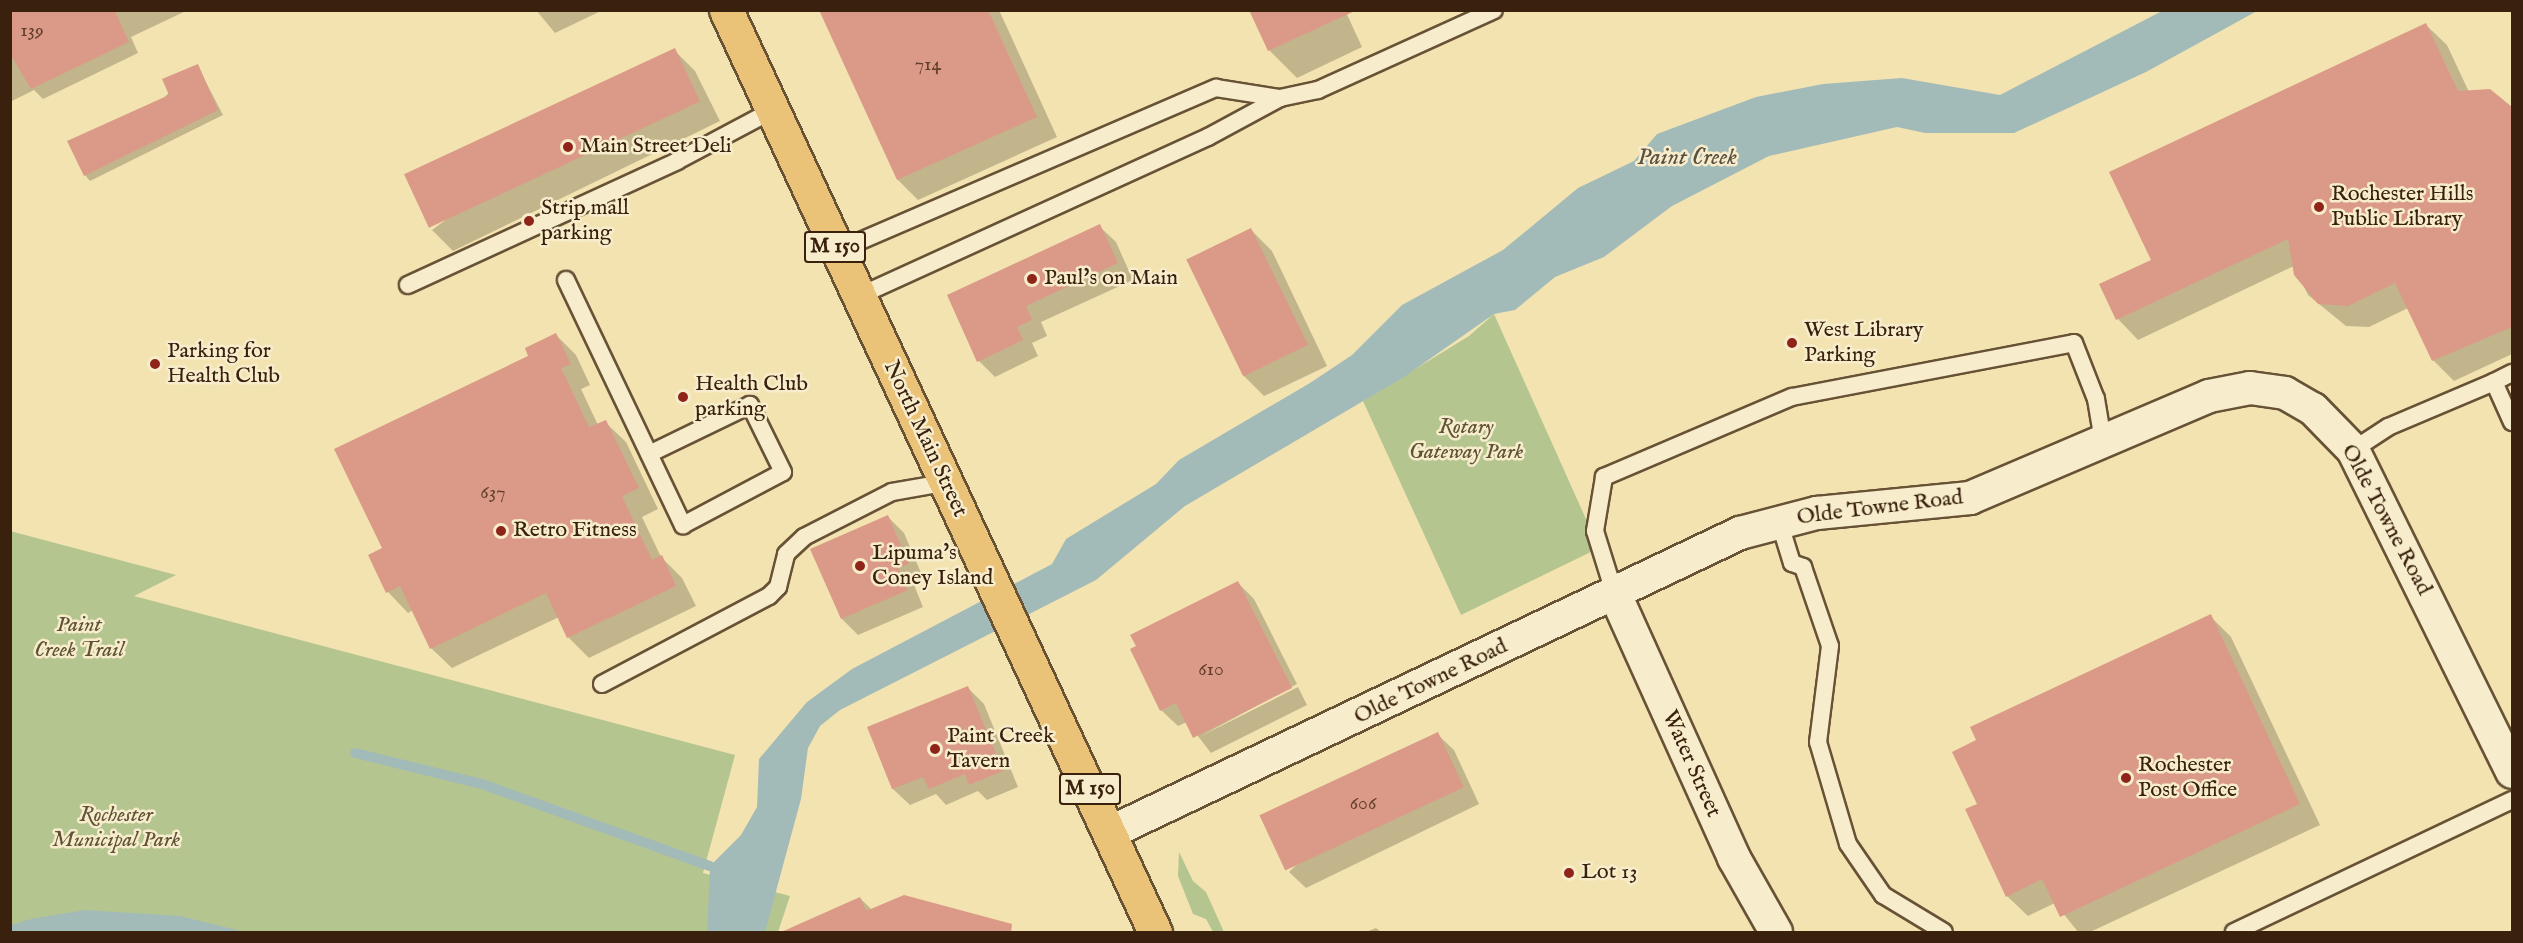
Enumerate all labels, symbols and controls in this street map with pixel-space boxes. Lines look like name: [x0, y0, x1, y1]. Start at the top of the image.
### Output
house number: 139: [20, 18, 44, 42]
house number: 714: [915, 52, 941, 76]
place label: Main Street Deli: [580, 134, 732, 160]
marker: Main Street Deli: [561, 140, 575, 154]
water label: Paint Creek: [1637, 144, 1737, 172]
place label: Rochester Hills Public Library: [2331, 181, 2474, 232]
place label: Strip mall parking: [541, 195, 629, 246]
marker: Rochester Hills Public Library: [2312, 200, 2326, 214]
marker: Strip mall parking: [522, 214, 536, 228]
road number: M 150: [804, 229, 866, 265]
place label: Paul's on Main: [1044, 266, 1178, 292]
marker: Paul's on Main: [1025, 272, 1039, 286]
place label: West Library Parking: [1804, 317, 1924, 368]
marker: West Library Parking: [1785, 336, 1799, 350]
place label: Parking for Health Club: [167, 338, 280, 390]
marker: Parking for Health Club: [148, 357, 162, 371]
street label: North Main Street: [877, 357, 973, 521]
place label: Health Club parking: [695, 371, 808, 422]
marker: Health Club parking: [676, 390, 690, 404]
park label: Rotary Gateway Park: [1409, 414, 1523, 466]
street label: Olde Towne Road: [2335, 440, 2437, 600]
house number: 637: [480, 480, 506, 504]
street label: Olde Towne Road: [1795, 485, 1965, 531]
place label: Retro Fitness: [513, 518, 637, 544]
marker: Retro Fitness: [494, 524, 508, 538]
place label: Lipuma's Coney Island: [872, 540, 993, 592]
marker: Lipuma's Coney Island: [853, 559, 867, 573]
park label: Paint Creek Trail: [34, 612, 124, 664]
street label: Olde Towne Road: [1350, 633, 1512, 731]
house number: 610: [1198, 657, 1224, 681]
street label: Water Street: [1656, 706, 1726, 822]
place label: Paint Creek Tavern: [947, 723, 1055, 774]
marker: Paint Creek Tavern: [928, 742, 942, 756]
place label: Rochester Post Office: [2138, 752, 2237, 804]
road number: M 150: [1058, 771, 1122, 807]
marker: Rochester Post Office: [2119, 771, 2133, 785]
house number: 606: [1350, 791, 1376, 815]
park label: Rochester Municipal Park: [52, 802, 180, 854]
place label: Lot 13: [1581, 860, 1637, 886]
marker: Lot 13: [1562, 866, 1576, 880]

